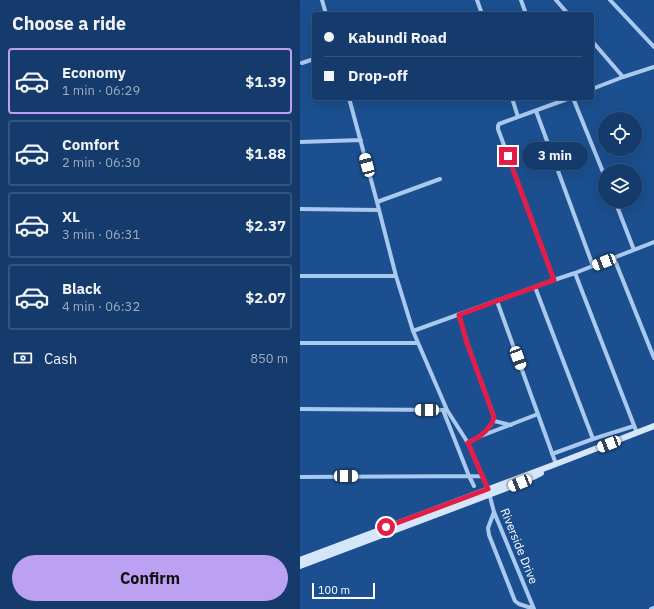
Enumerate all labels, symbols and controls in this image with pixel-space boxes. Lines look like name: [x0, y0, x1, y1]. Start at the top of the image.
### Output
text: Choose a ride: [12, 12, 126, 35]
text: Kabundi Road: [348, 28, 447, 47]
icon: car: [14, 63, 50, 99]
text: Economy: [62, 63, 126, 82]
text: Drop-off: [348, 66, 408, 85]
text: $1.39: [245, 72, 286, 91]
text: 1 min · 06:29: [62, 82, 140, 99]
map controls: [598, 112, 642, 208]
button: locate: [598, 112, 642, 156]
icon: car: [14, 135, 50, 171]
text: Comfort: [62, 135, 119, 154]
callout: 3 min: [522, 142, 588, 170]
text: $1.88: [245, 144, 286, 163]
route end: [499, 147, 517, 165]
text: 3 min: [538, 147, 572, 164]
car: [358, 152, 376, 178]
text: 2 min · 06:30: [62, 154, 140, 171]
button: layers: [598, 164, 642, 208]
icon: car: [14, 207, 50, 243]
text: XL: [62, 207, 80, 226]
text: $2.37: [245, 216, 286, 235]
text: 3 min · 06:31: [62, 226, 140, 243]
car: [591, 252, 617, 272]
icon: car: [14, 279, 50, 315]
text: Black: [62, 279, 102, 298]
text: $2.07: [245, 288, 286, 307]
text: 4 min · 06:32: [62, 298, 140, 315]
car: [508, 345, 528, 371]
icon: cash: [12, 347, 34, 369]
text: Cash: [44, 349, 77, 368]
text: 850 m: [250, 350, 288, 367]
car: [415, 404, 439, 416]
car: [596, 434, 622, 454]
car: [334, 470, 358, 482]
car: [507, 473, 533, 493]
street label: Riverside Drive: [497, 506, 542, 586]
route start: [377, 518, 395, 536]
button: Confirm: [12, 555, 288, 601]
scale bar: [312, 581, 375, 600]
text: 100 m: [318, 583, 350, 597]

